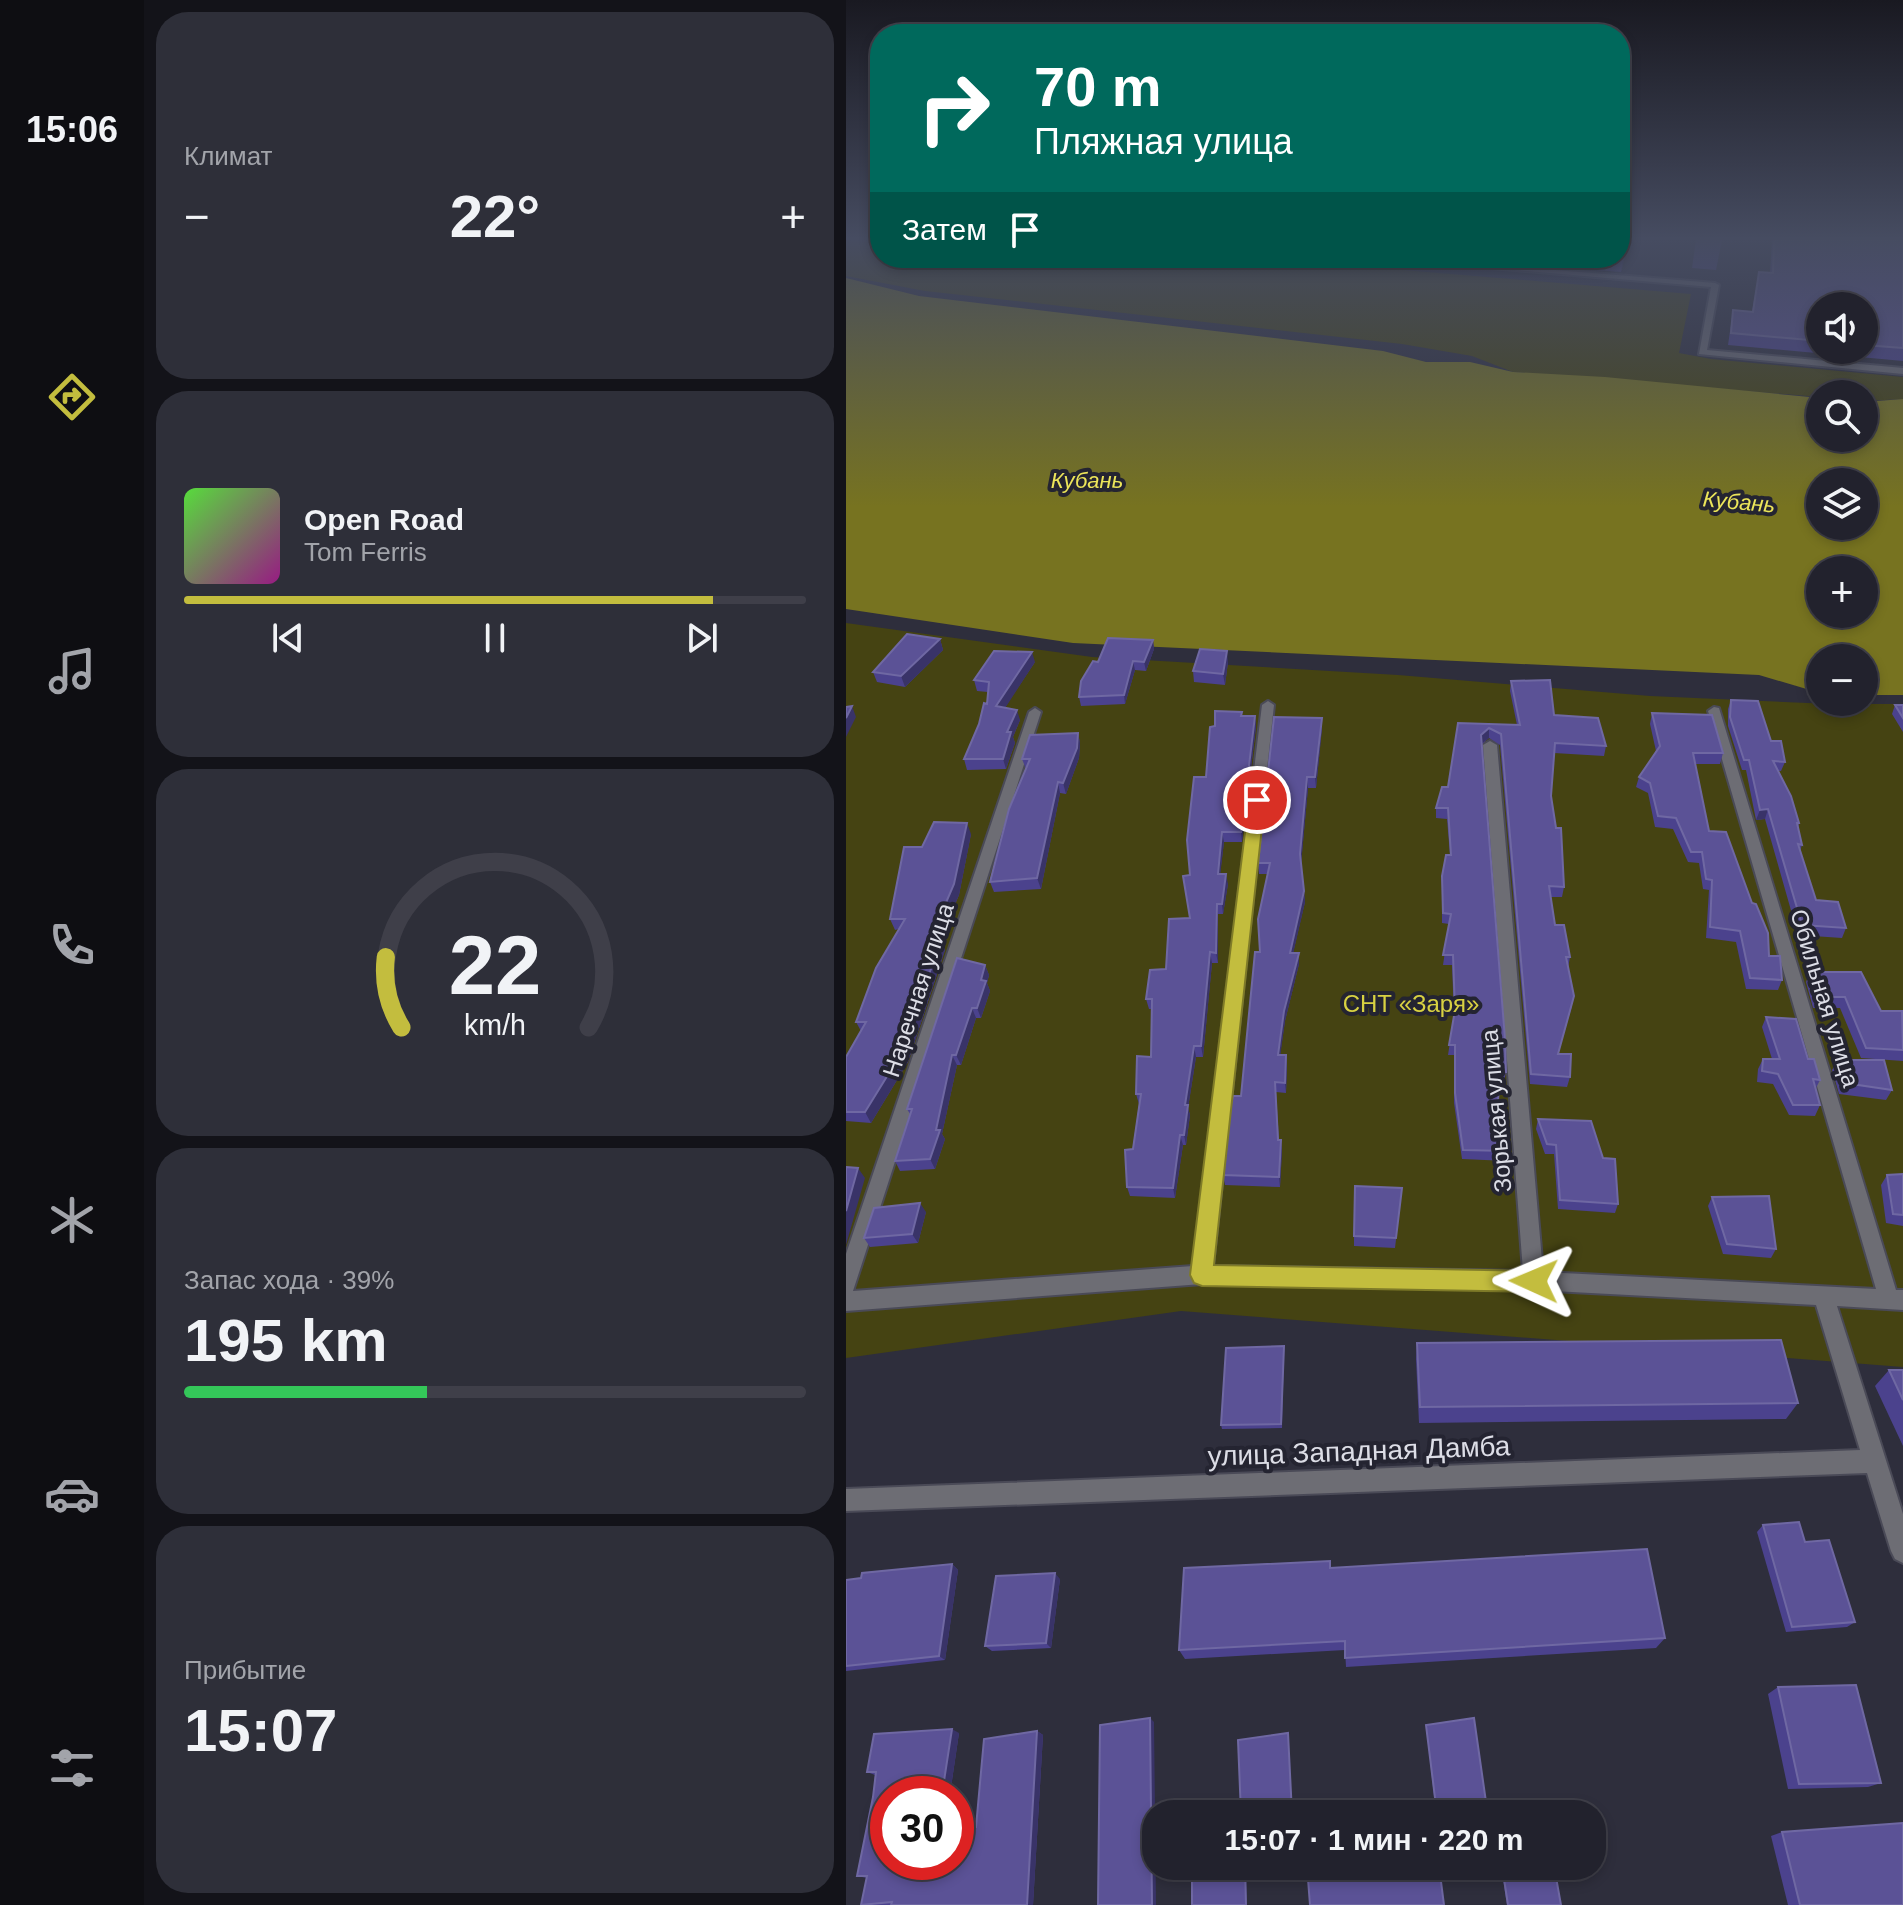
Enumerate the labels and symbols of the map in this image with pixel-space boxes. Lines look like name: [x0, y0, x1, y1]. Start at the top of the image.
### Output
water label: Кубань: [1051, 468, 1123, 493]
water label: Кубань: [1702, 486, 1776, 518]
pin: [1223, 766, 1291, 834]
street label: Наречная улица: [877, 899, 959, 1080]
street label: Обильная улица: [1785, 906, 1865, 1091]
park label: СНТ «Заря»: [1343, 990, 1479, 1017]
street label: Зорькая улица: [1475, 1028, 1517, 1194]
position arrow: [1492, 1239, 1576, 1323]
street label: улица Западная Дамба: [1207, 1430, 1511, 1472]
speed limit sign: 30: [870, 1776, 974, 1880]

